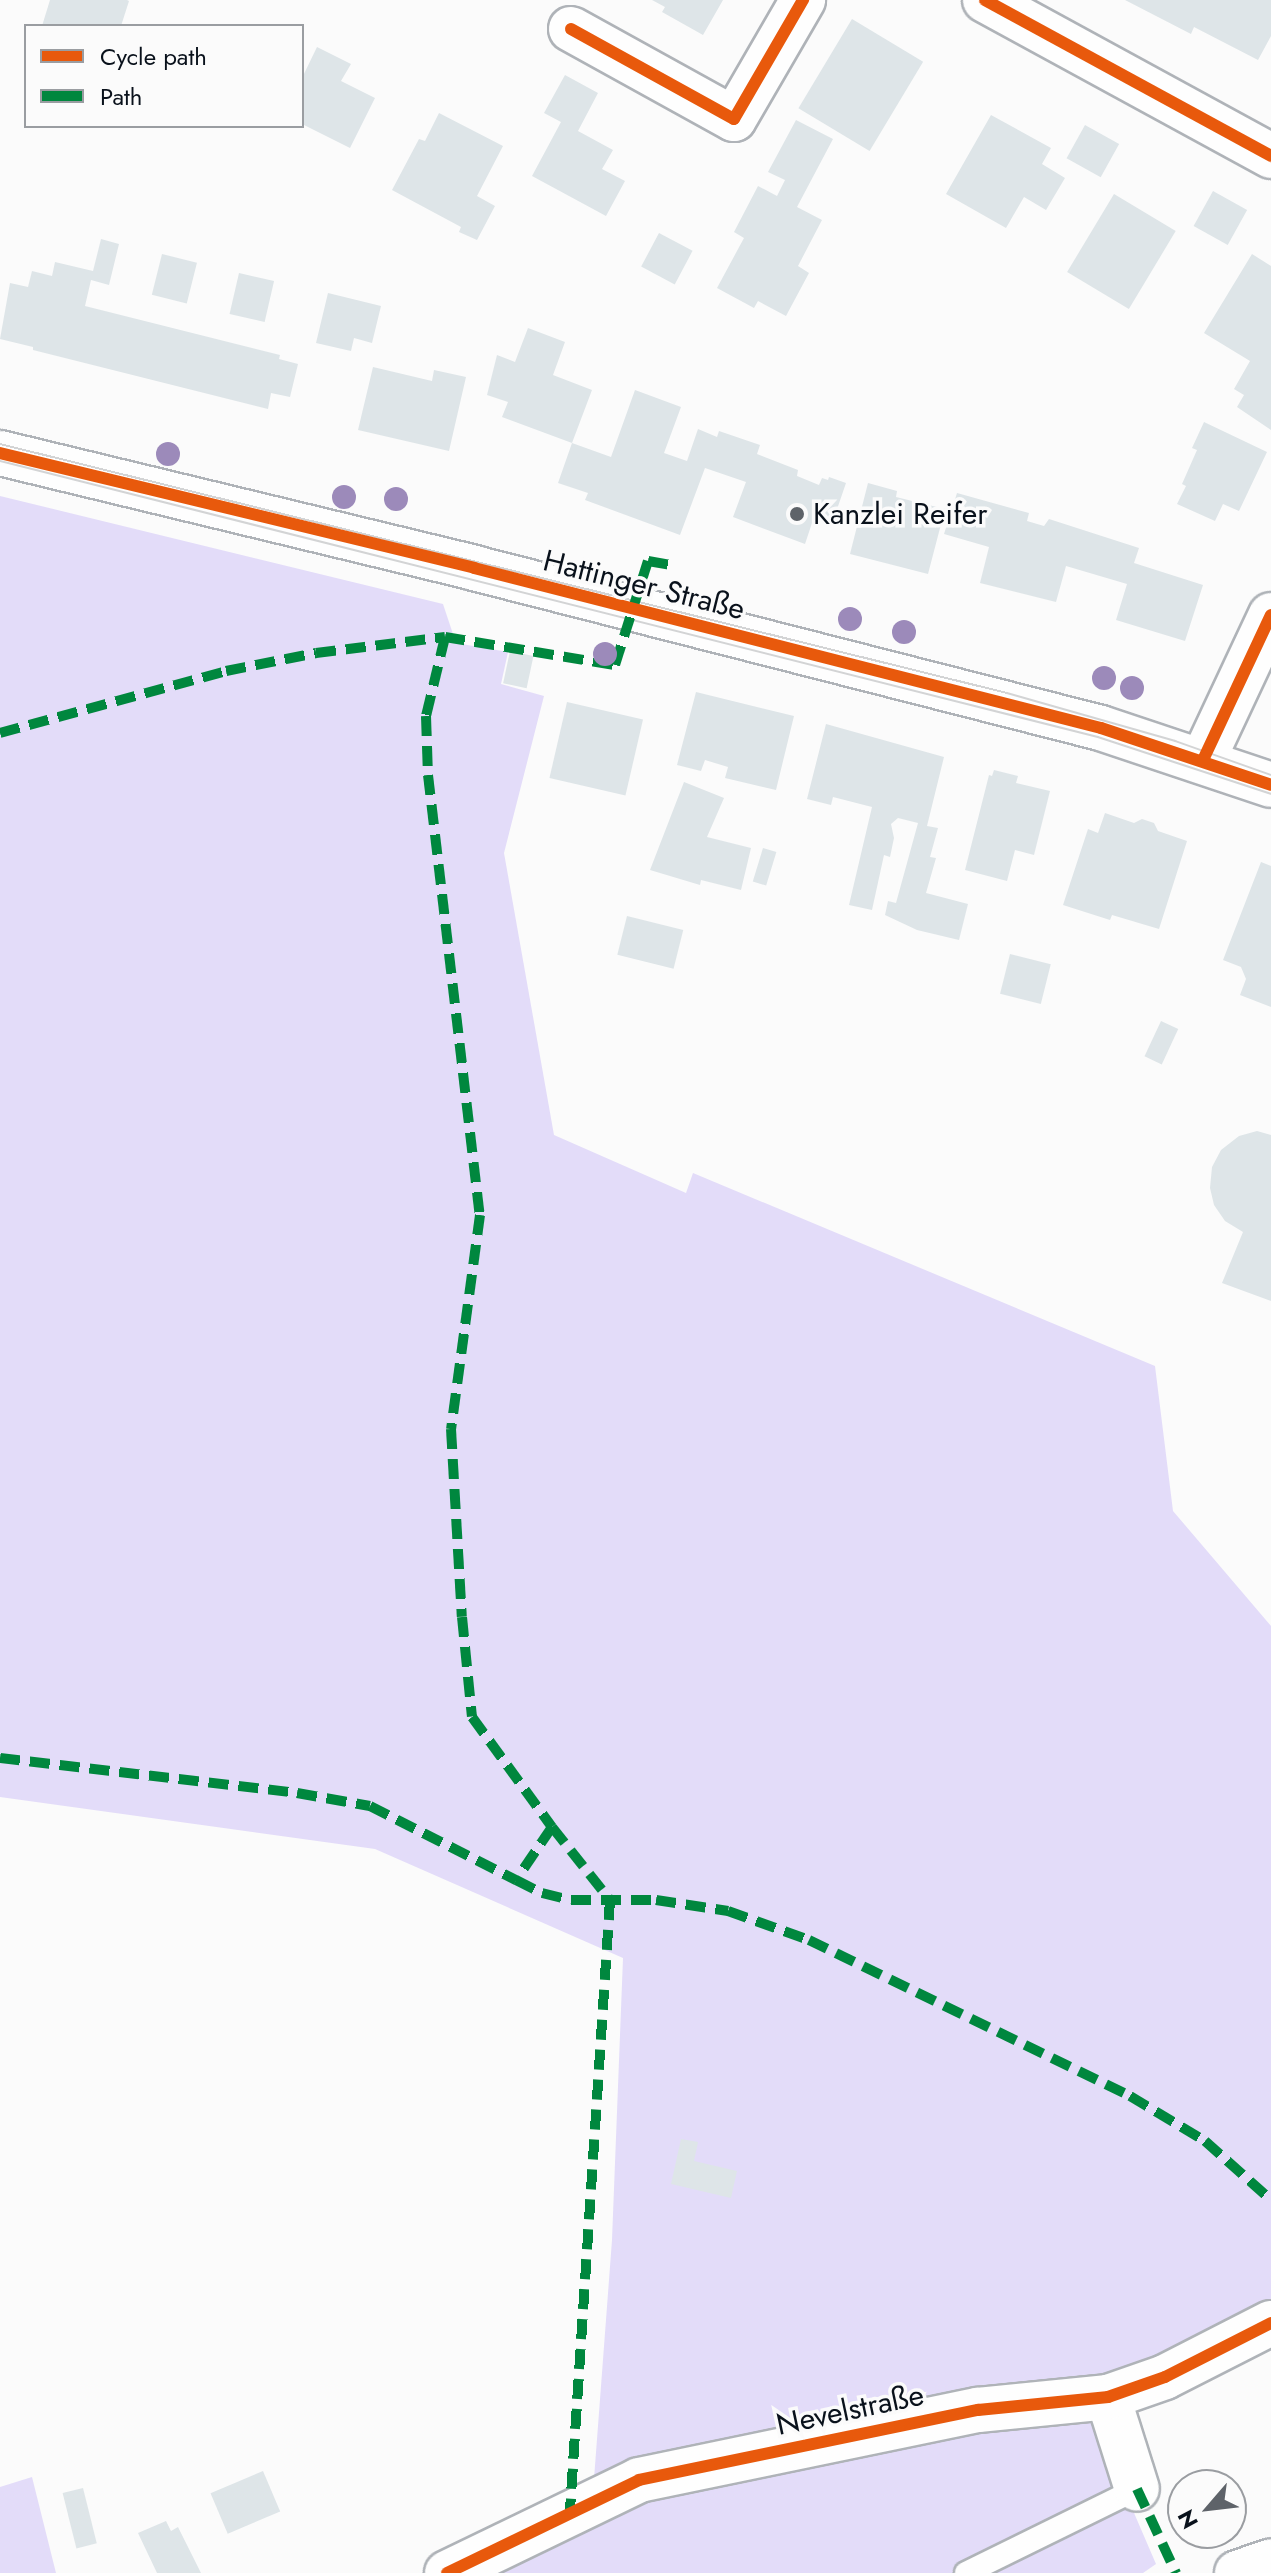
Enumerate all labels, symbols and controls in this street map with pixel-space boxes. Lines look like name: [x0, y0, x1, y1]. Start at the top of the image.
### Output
legend: [24, 24, 304, 128]
text: Cycle path: [100, 39, 207, 74]
text: Path: [100, 79, 142, 114]
place label: Kanzlei Reifer: [813, 496, 987, 532]
marker: Kanzlei Reifer: [788, 505, 806, 523]
street label: Hattinger Straße: [539, 543, 749, 627]
street label: Nevelstraße: [773, 2377, 927, 2443]
north arrow: [1167, 2469, 1247, 2549]
text: N: [1169, 2504, 1206, 2535]

